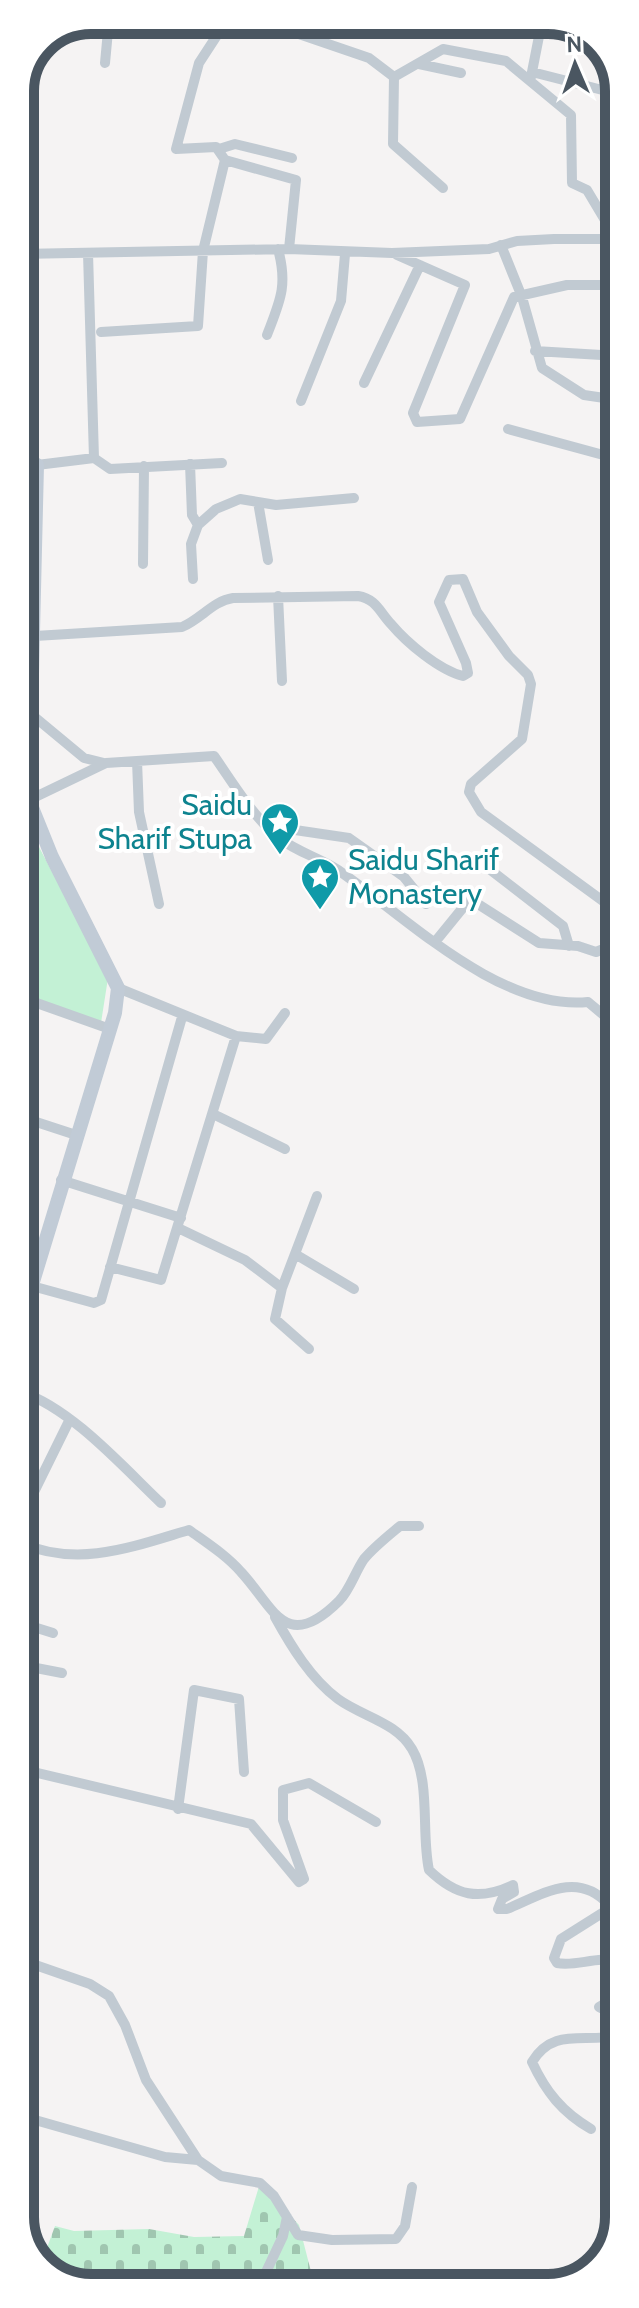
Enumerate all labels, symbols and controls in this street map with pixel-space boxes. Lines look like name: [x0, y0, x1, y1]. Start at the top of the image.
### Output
north arrow: [535, 24, 615, 104]
text: N: [566, 31, 583, 58]
place label: Saidu Sharif Stupa: [97, 786, 253, 857]
place icon: Saidu Sharif Stupa: [259, 801, 301, 856]
place label: Saidu Sharif Monastery: [348, 841, 499, 912]
place icon: Saidu Sharif Monastery: [299, 856, 341, 911]

